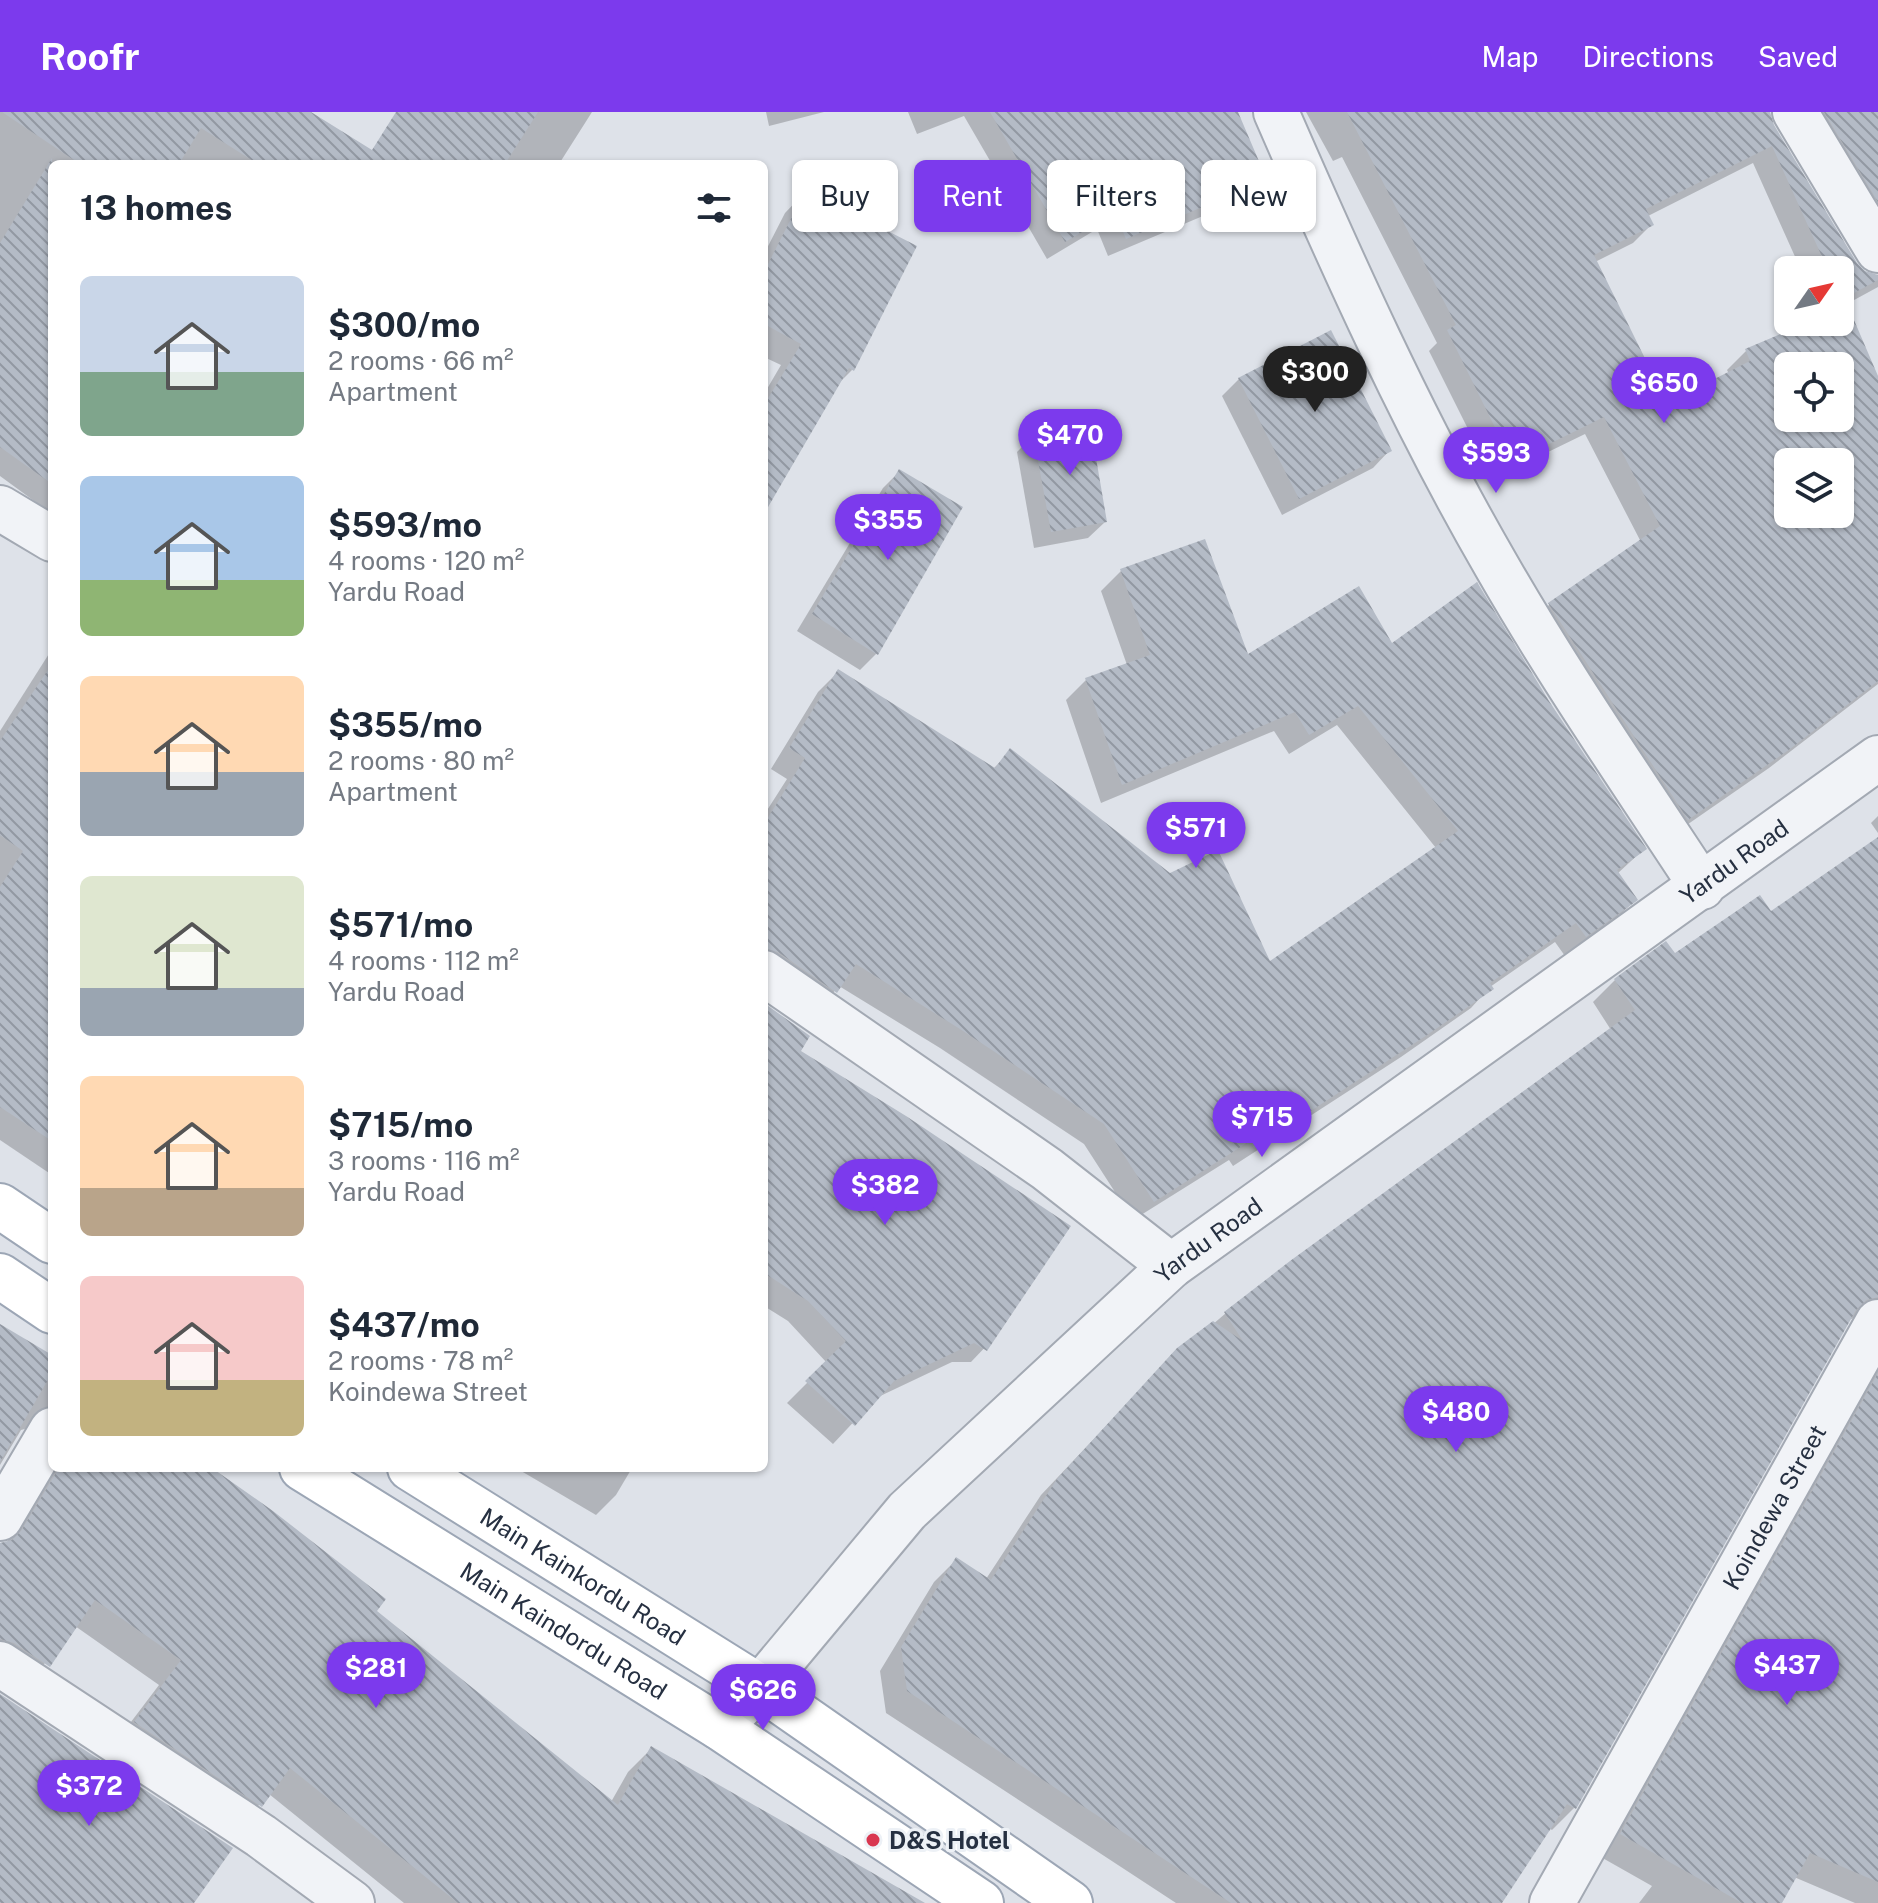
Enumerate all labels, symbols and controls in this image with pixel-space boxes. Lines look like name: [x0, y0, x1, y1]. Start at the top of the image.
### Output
text: Roofr: [40, 34, 140, 79]
text: Map: [1482, 40, 1538, 73]
text: Directions: [1582, 40, 1714, 73]
text: Saved: [1758, 40, 1838, 73]
chip: Buy: [792, 160, 898, 232]
chip: Rent: [914, 160, 1031, 232]
chip: Filters: [1047, 160, 1185, 232]
chip: New: [1201, 160, 1316, 232]
icon: filters: [692, 186, 736, 230]
text: 13 homes: [80, 188, 232, 228]
north arrow: [1774, 256, 1854, 336]
map controls: [1774, 256, 1854, 528]
text: $300/mo: [328, 305, 480, 345]
icon: home: [144, 308, 240, 404]
text: 2 rooms · 66 m²: [328, 345, 514, 376]
pin: $300: [1268, 346, 1362, 414]
button: locate: [1774, 352, 1854, 432]
text: $300: [1281, 356, 1349, 387]
pin: $650: [1617, 357, 1711, 425]
text: $650: [1629, 367, 1699, 398]
text: Apartment: [328, 376, 458, 407]
pin: $470: [1023, 409, 1117, 477]
text: $470: [1036, 419, 1104, 450]
pin: $593: [1449, 427, 1543, 495]
text: $593: [1461, 437, 1531, 468]
button: layers: [1774, 448, 1854, 528]
pin: $355: [841, 494, 935, 562]
text: $355: [853, 504, 923, 535]
text: $593/mo: [328, 505, 482, 545]
icon: home: [144, 508, 240, 604]
text: 4 rooms · 120 m²: [328, 545, 524, 576]
text: Yardu Road: [328, 576, 465, 607]
text: $355/mo: [328, 705, 483, 745]
icon: home: [144, 708, 240, 804]
text: 2 rooms · 80 m²: [328, 745, 514, 776]
text: Apartment: [328, 776, 458, 807]
pin: $571: [1149, 802, 1243, 870]
text: $571: [1165, 812, 1227, 843]
street label: Yardu Road: [1674, 813, 1794, 910]
text: $571/mo: [328, 905, 473, 945]
icon: home: [144, 908, 240, 1004]
text: 4 rooms · 112 m²: [328, 945, 519, 976]
text: Yardu Road: [328, 976, 465, 1007]
pin: $715: [1215, 1091, 1309, 1159]
text: $715: [1231, 1101, 1293, 1132]
text: $715/mo: [328, 1105, 473, 1145]
icon: home: [144, 1108, 240, 1204]
text: 3 rooms · 116 m²: [328, 1145, 520, 1176]
pin: $382: [838, 1159, 932, 1227]
text: $382: [851, 1169, 919, 1200]
text: Yardu Road: [328, 1176, 465, 1207]
street label: Yardu Road: [1148, 1191, 1267, 1289]
text: $437/mo: [328, 1305, 480, 1345]
icon: home: [144, 1308, 240, 1404]
text: 2 rooms · 78 m²: [328, 1345, 513, 1376]
text: Koindewa Street: [328, 1376, 528, 1407]
pin: $480: [1409, 1386, 1503, 1454]
text: $480: [1422, 1396, 1490, 1427]
street label: Koindewa Street: [1717, 1420, 1832, 1594]
street label: Main Kainkordu Road: [475, 1502, 691, 1651]
street label: Main Kaindordu Road: [455, 1556, 672, 1705]
pin: $437: [1740, 1639, 1834, 1707]
pin: $281: [329, 1642, 423, 1710]
text: $437: [1753, 1649, 1821, 1680]
text: $281: [345, 1652, 407, 1683]
pin: $626: [716, 1664, 810, 1732]
text: $626: [729, 1674, 797, 1705]
pin: $372: [42, 1760, 136, 1828]
text: $372: [55, 1770, 123, 1801]
place label: D&S Hotel: [889, 1826, 1010, 1854]
marker: D&S Hotel: [864, 1831, 882, 1849]

